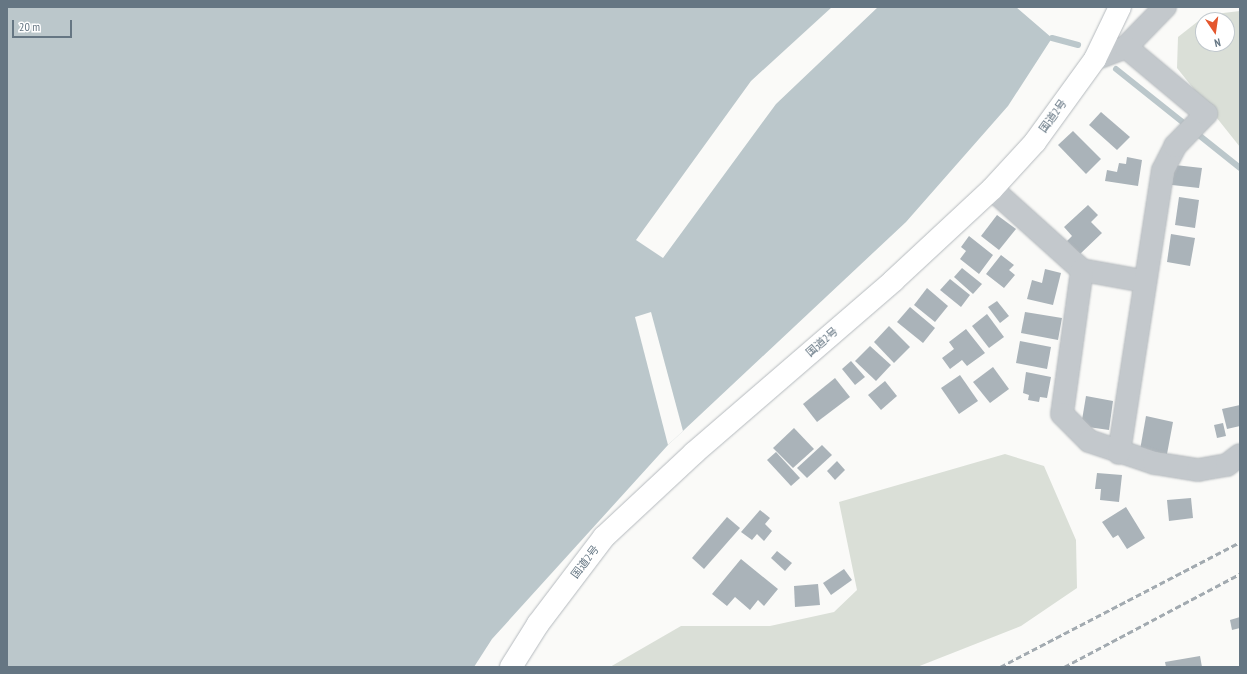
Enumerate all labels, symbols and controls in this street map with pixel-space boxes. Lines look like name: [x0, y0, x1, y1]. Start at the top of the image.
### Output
scale bar: [14, 12, 74, 38]
north arrow: [1195, 12, 1235, 52]
text: 20 m: [19, 19, 40, 34]
text: N: [1213, 35, 1222, 50]
street label: 国道2号: [1037, 97, 1069, 135]
street label: 国道2号: [803, 325, 841, 359]
street label: 国道2号: [568, 543, 602, 581]

